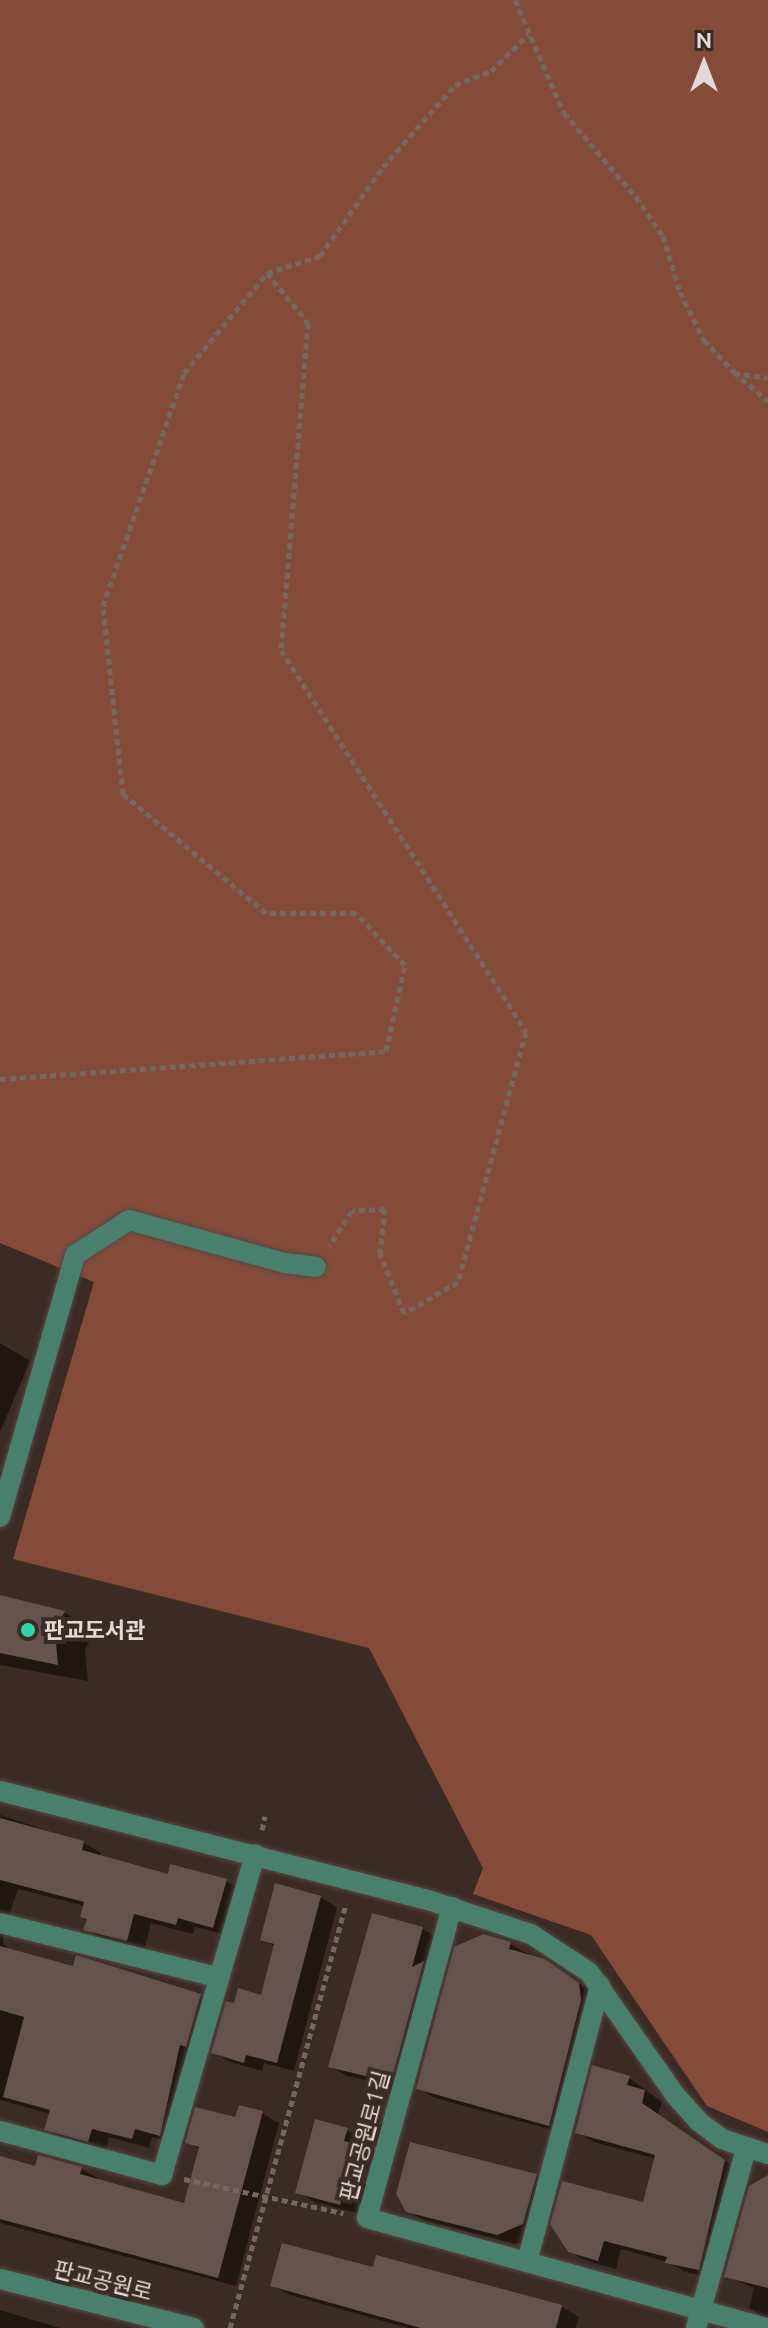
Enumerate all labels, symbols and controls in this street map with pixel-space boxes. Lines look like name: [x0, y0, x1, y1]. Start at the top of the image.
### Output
north arrow: [664, 24, 744, 104]
text: N: [696, 27, 712, 52]
place label: 판교도서관: [44, 1617, 145, 1643]
marker: 판교도서관: [19, 1621, 37, 1639]
street label: 판교공원로1길: [334, 2068, 394, 2204]
street label: 판교공원로: [51, 2255, 155, 2305]

